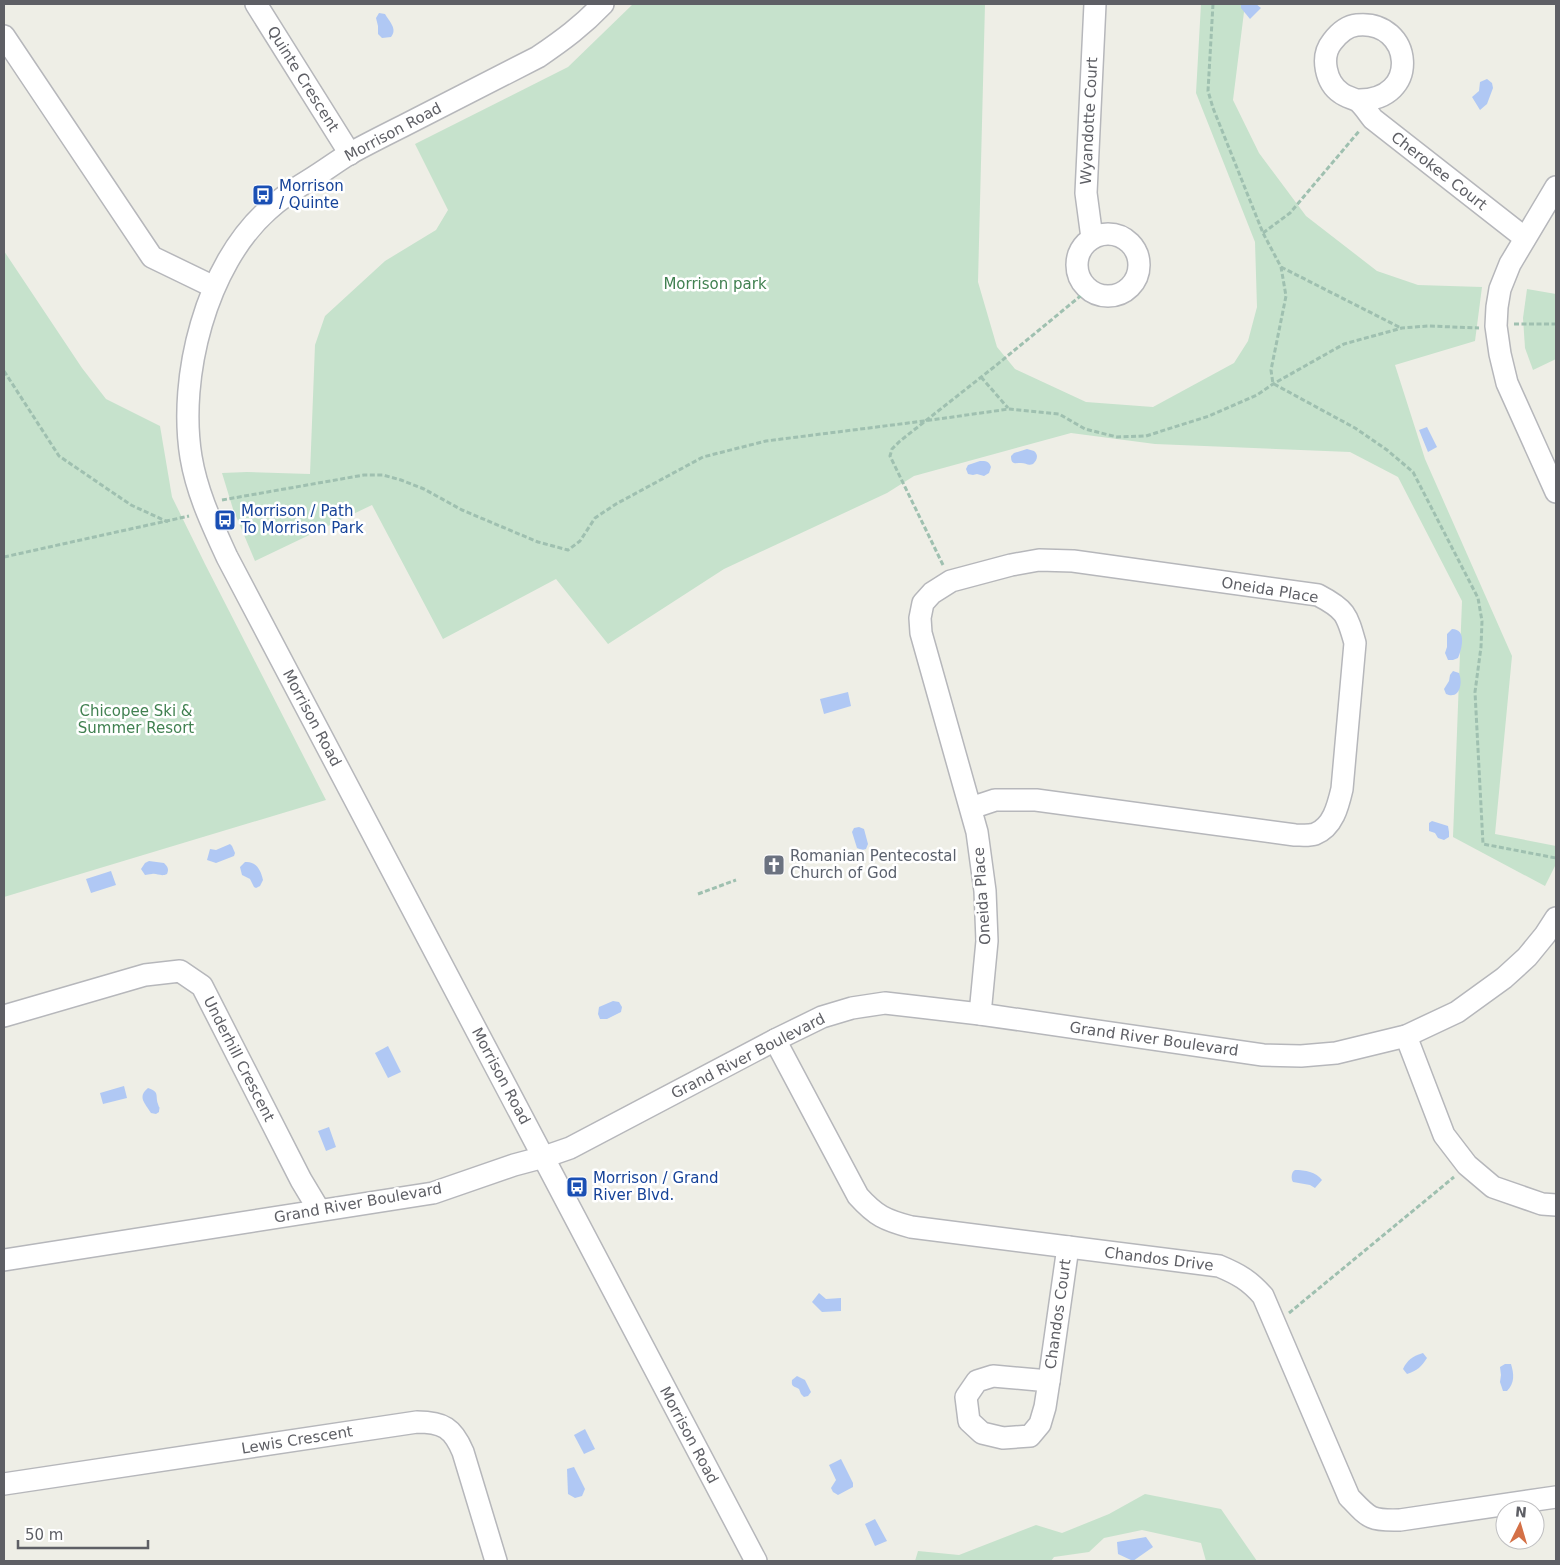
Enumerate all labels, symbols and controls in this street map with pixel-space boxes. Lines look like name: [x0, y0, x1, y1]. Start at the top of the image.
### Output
street label: Quinte Crescent: [263, 23, 343, 135]
street label: Wyandotte Court: [1077, 57, 1101, 185]
street label: Morrison Road: [341, 99, 445, 165]
street label: Cherokee Court: [1387, 128, 1491, 214]
place label: Morrison / Quinte: [279, 177, 344, 212]
bus stop icon: Morrison / Quinte: [251, 183, 275, 207]
park label: Morrison park: [663, 275, 767, 293]
place label: Morrison / Path To Morrison Park: [240, 502, 364, 537]
bus stop icon: Morrison / Path To Morrison Park: [213, 508, 237, 532]
street label: Oneida Place: [1220, 573, 1320, 607]
street label: Morrison Road: [279, 666, 345, 770]
park label: Chicopee Ski & Summer Resort: [78, 702, 194, 737]
street label: Oneida Place: [970, 846, 994, 946]
place label: Romanian Pentecostal Church of God: [790, 847, 957, 882]
church icon: Romanian Pentecostal Church of God: [762, 853, 786, 877]
street label: Underhill Crescent: [200, 993, 278, 1125]
street label: Grand River Boulevard: [668, 1009, 828, 1103]
street label: Grand River Boulevard: [1068, 1018, 1240, 1060]
street label: Morrison Road: [468, 1024, 534, 1128]
place label: Morrison / Grand River Blvd.: [593, 1169, 718, 1204]
bus stop icon: Morrison / Grand River Blvd.: [565, 1175, 589, 1199]
street label: Grand River Boulevard: [273, 1179, 443, 1227]
street label: Chandos Drive: [1103, 1243, 1215, 1275]
street label: Chandos Court: [1041, 1258, 1075, 1370]
street label: Morrison Road: [656, 1383, 722, 1487]
street label: Lewis Crescent: [240, 1422, 354, 1458]
north arrow: [1495, 1500, 1545, 1550]
text: N: [1515, 1504, 1528, 1521]
scale bar: [18, 1518, 148, 1550]
text: 50 m: [25, 1526, 63, 1544]

